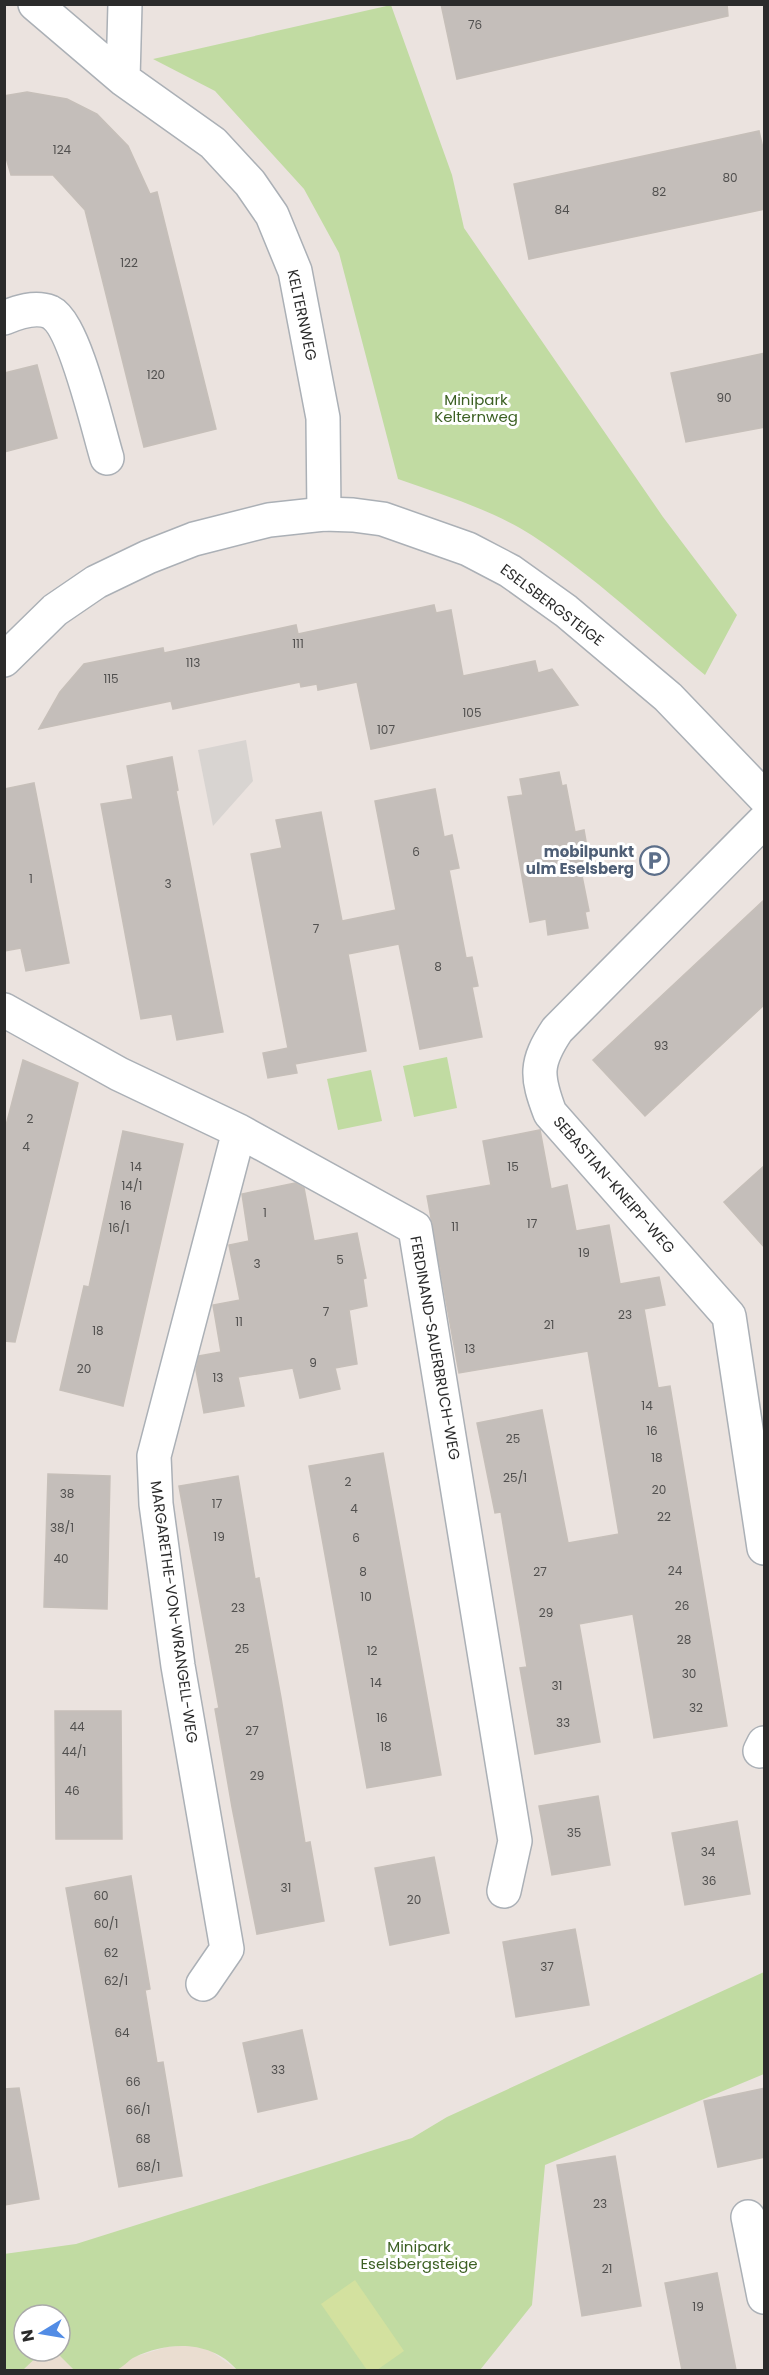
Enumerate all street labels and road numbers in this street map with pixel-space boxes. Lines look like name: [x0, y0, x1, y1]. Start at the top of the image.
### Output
street label: KELTERNWEG: [283, 267, 322, 363]
street label: ESELSBERGSTEIGE: [496, 559, 608, 651]
street label: SEBASTIAN-KNEIPP-WEG: [549, 1111, 680, 1258]
street label: FERDINAND-SAUERBRUCH-WEG: [405, 1234, 466, 1462]
street label: MARGARETHE-VON-WRANGELL-WEG: [146, 1479, 203, 1745]

